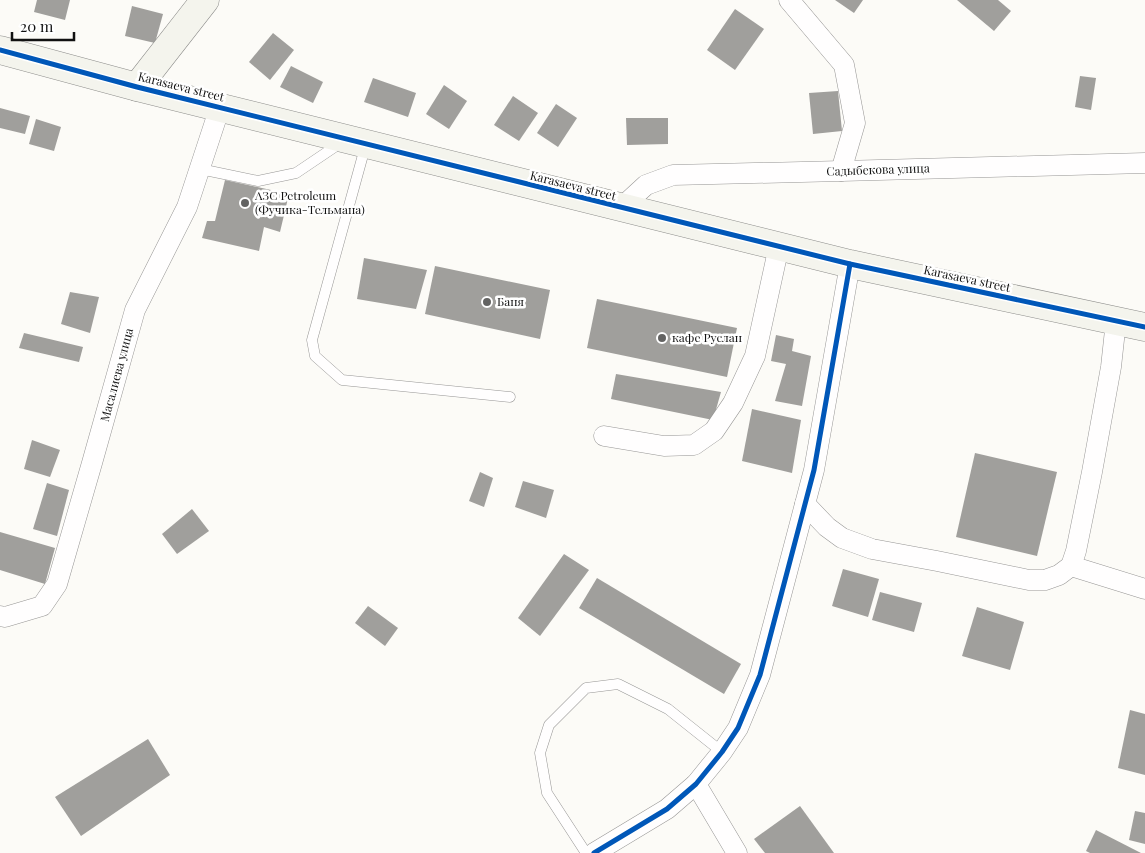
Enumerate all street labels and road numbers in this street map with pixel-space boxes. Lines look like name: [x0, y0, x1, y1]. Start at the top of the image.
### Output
street label: Karasaeva street: [136, 68, 227, 105]
street label: Садыбекова улица: [826, 159, 930, 179]
street label: Karasaeva street: [528, 167, 619, 204]
street label: Karasaeva street: [922, 261, 1013, 295]
street label: Масалиева улица: [96, 326, 136, 423]

